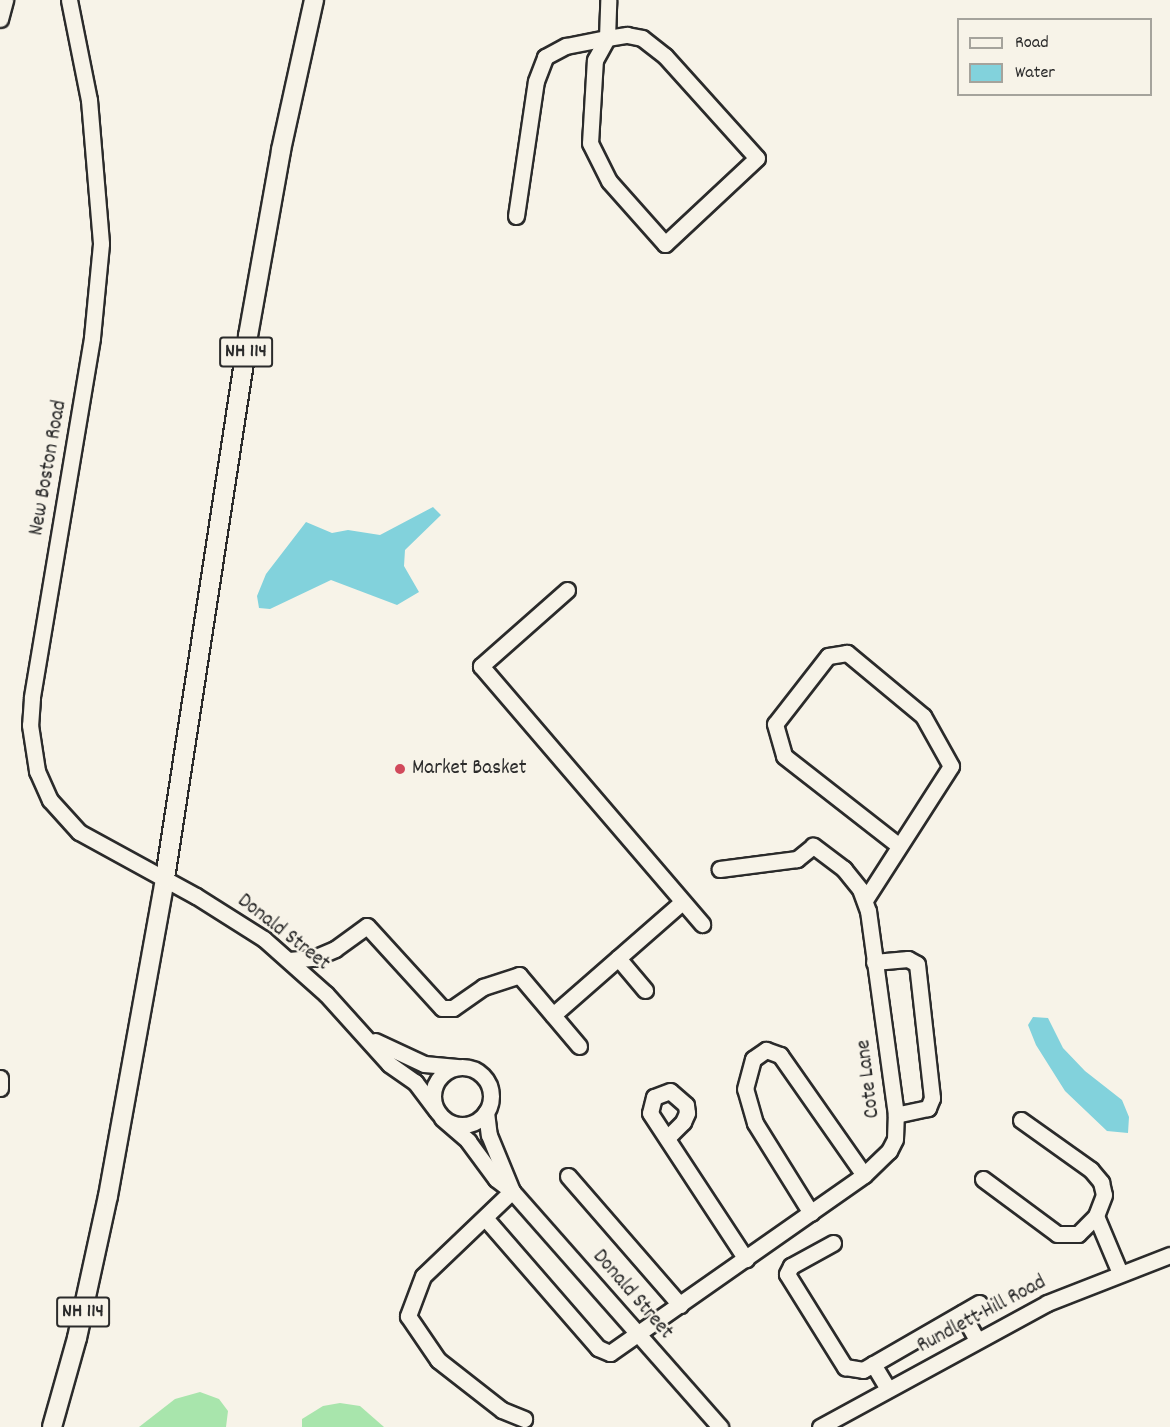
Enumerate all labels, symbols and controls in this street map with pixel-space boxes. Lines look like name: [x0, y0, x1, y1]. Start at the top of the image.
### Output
legend: [957, 18, 1152, 96]
text: Road: [1015, 31, 1049, 56]
text: Water: [1015, 61, 1055, 86]
road number: NH 114: [219, 335, 273, 369]
street label: New Boston Road: [25, 398, 73, 538]
place label: Market Basket: [412, 756, 527, 782]
marker: Market Basket: [393, 762, 407, 776]
street label: Donald Street: [232, 889, 334, 977]
street label: Cote Lane: [852, 1038, 886, 1120]
street label: Donald Street: [586, 1245, 678, 1345]
street label: Rundlett Hill Road: [913, 1271, 1051, 1359]
road number: NH 114: [56, 1295, 110, 1329]

